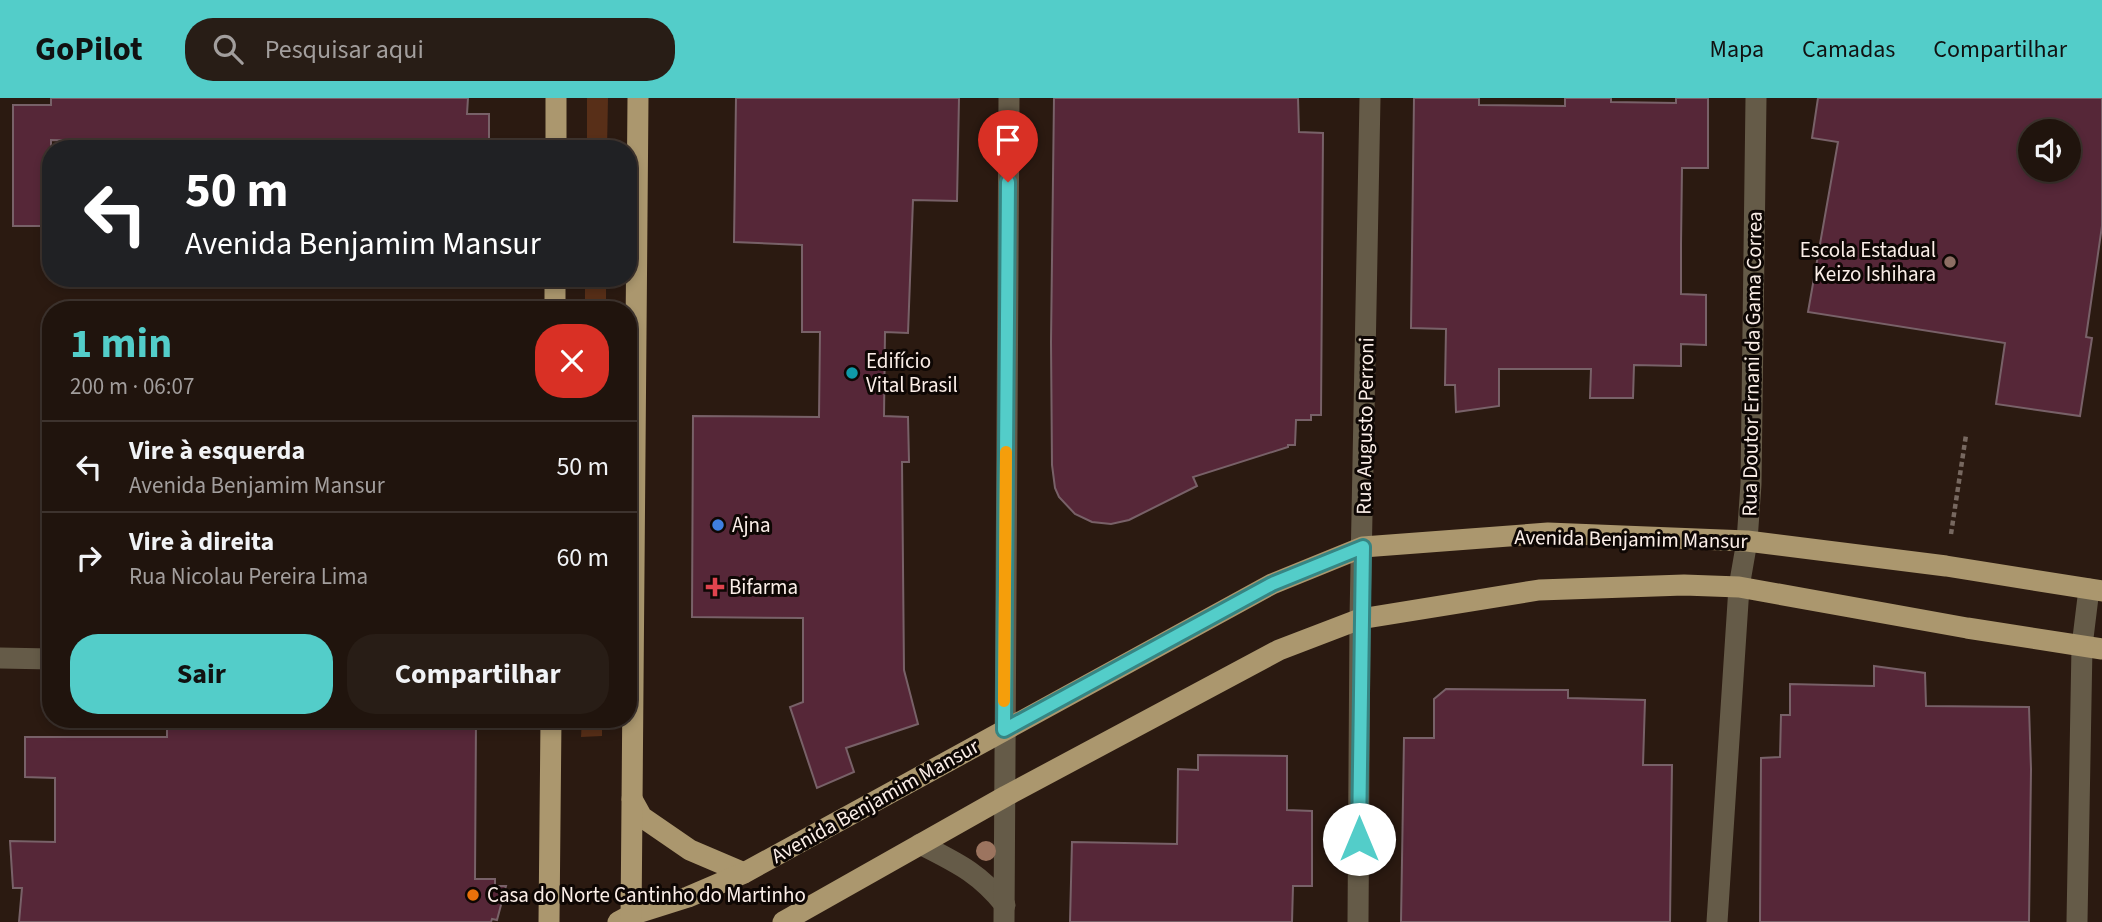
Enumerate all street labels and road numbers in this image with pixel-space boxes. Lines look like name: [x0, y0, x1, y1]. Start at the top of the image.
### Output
street label: Rua Doutor Ernani da Gama Correa: [1734, 211, 1770, 517]
street label: Rua Augusto Perroni: [1348, 337, 1382, 515]
street label: Avenida Benjamim Mansur: [1514, 522, 1749, 556]
street label: Avenida Benjamim Mansur: [766, 731, 985, 871]

